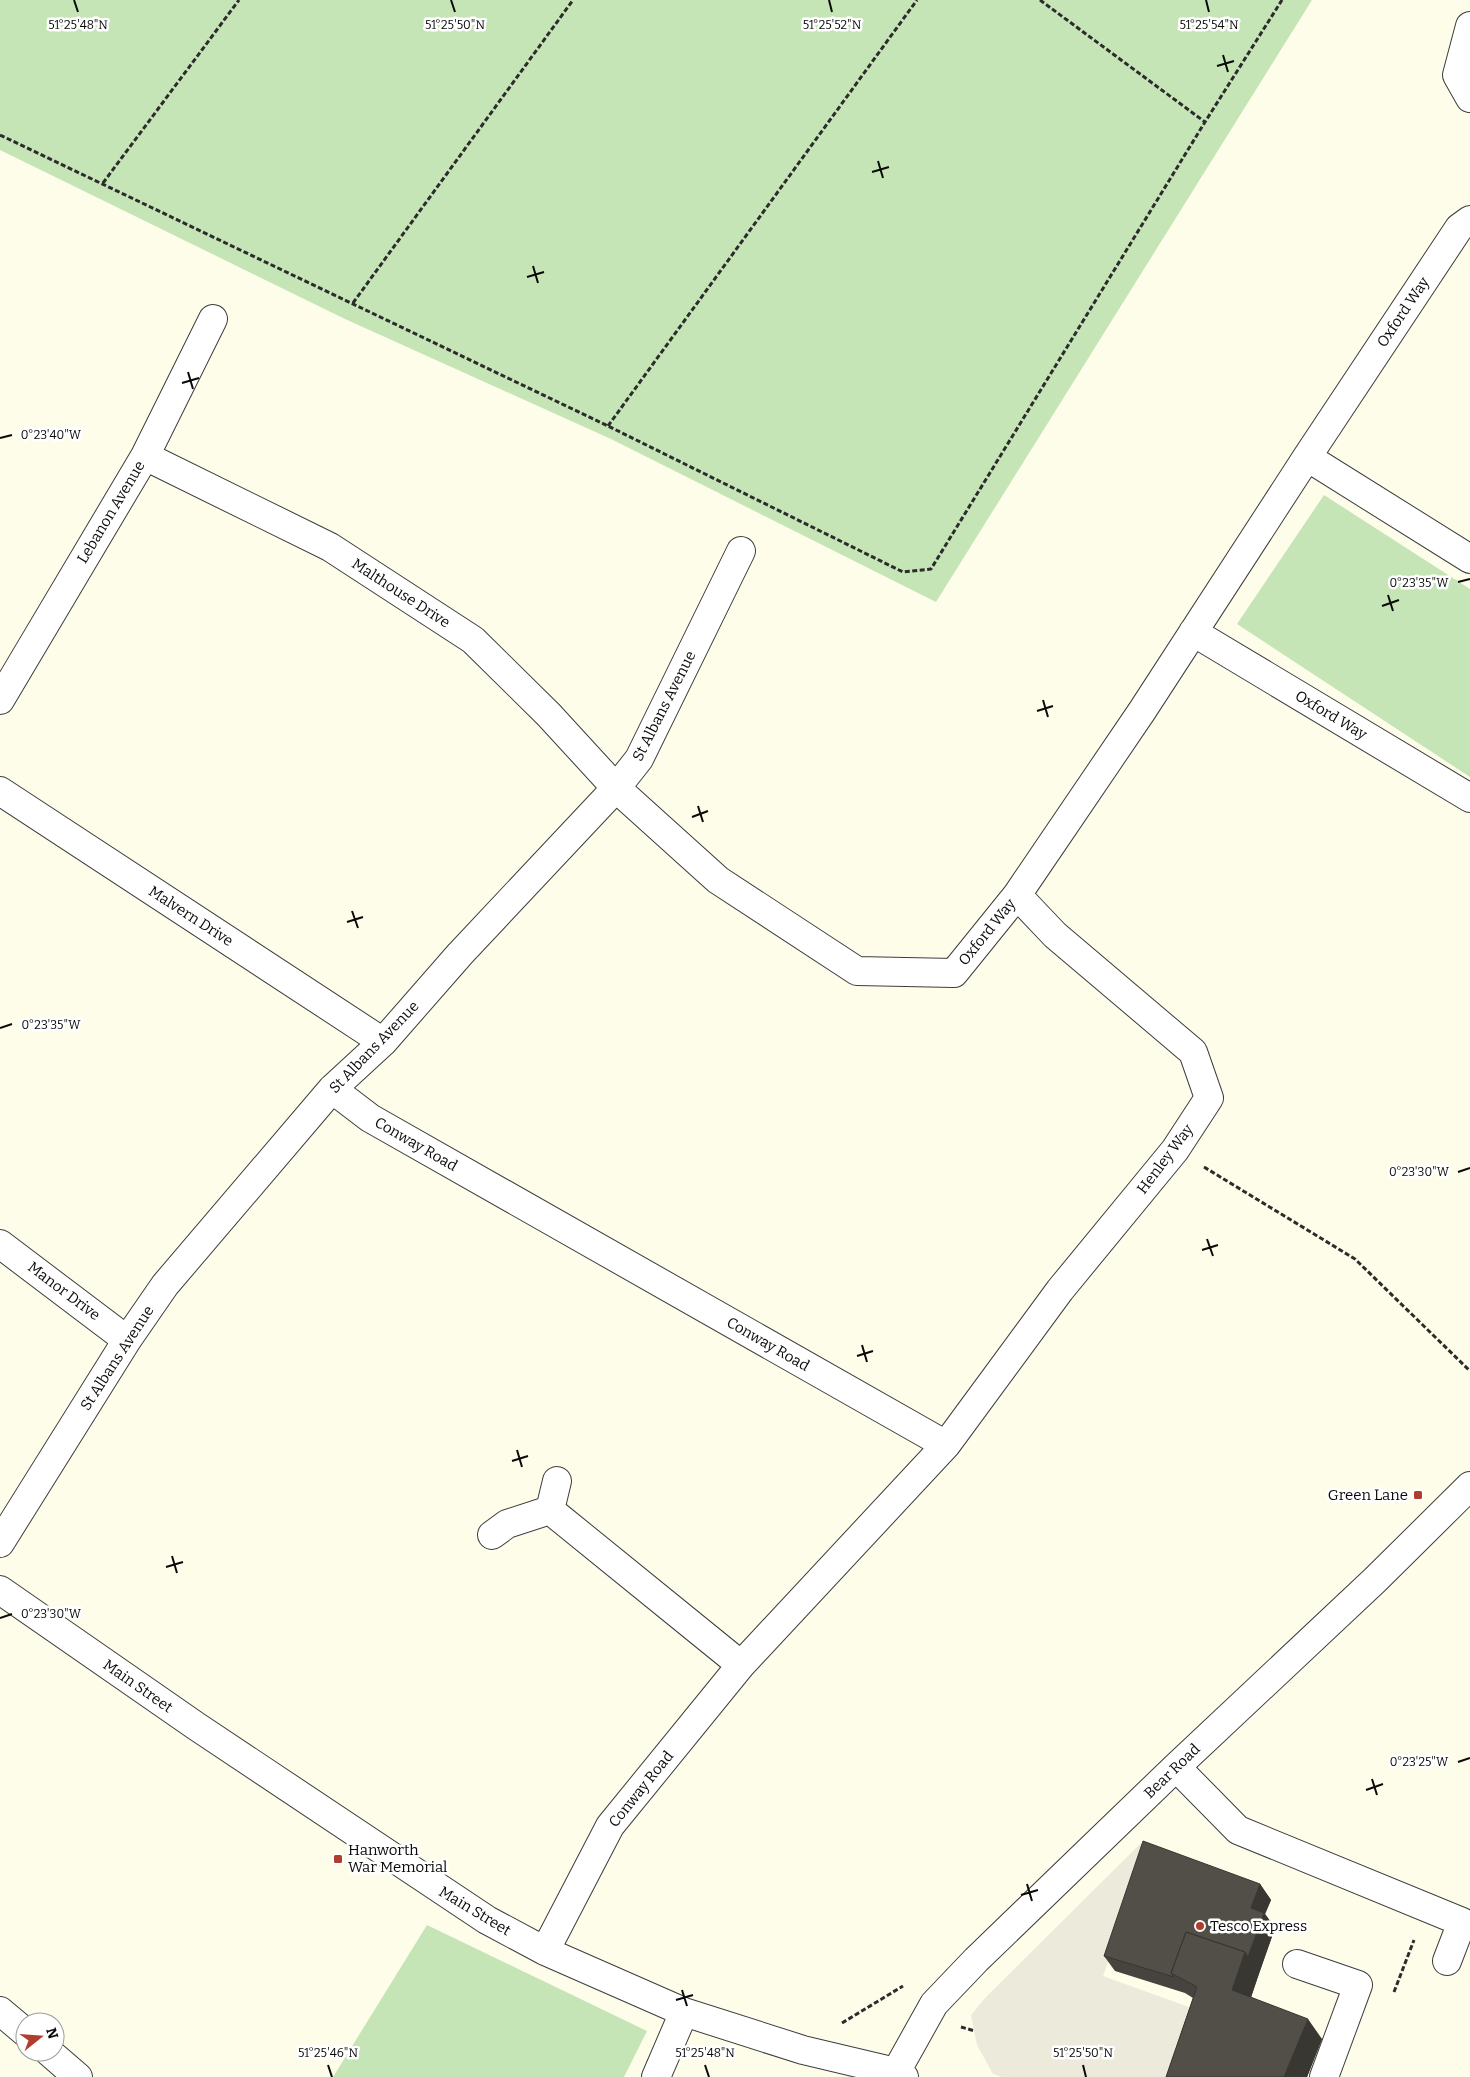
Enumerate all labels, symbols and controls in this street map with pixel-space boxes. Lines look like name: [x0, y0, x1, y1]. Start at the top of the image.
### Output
text: 51°25'48"N: [48, 18, 108, 32]
text: 51°25'50"N: [425, 18, 485, 32]
text: 51°25'52"N: [803, 18, 862, 32]
text: 51°25'54"N: [1179, 18, 1239, 32]
street label: Oxford Way: [1373, 274, 1433, 350]
text: 0°23'40"W: [21, 428, 82, 442]
street label: Lebanon Avenue: [73, 457, 149, 567]
street label: Malthouse Drive: [348, 555, 454, 631]
text: 0°23'35"W: [1390, 576, 1449, 590]
street label: St Albans Avenue: [628, 648, 700, 764]
street label: Oxford Way: [1292, 687, 1370, 743]
street label: Malvern Drive: [145, 882, 237, 950]
street label: Oxford Way: [955, 895, 1019, 969]
street label: St Albans Avenue: [325, 997, 423, 1097]
text: 0°23'35"W: [22, 1018, 81, 1032]
street label: Conway Road: [371, 1113, 461, 1175]
street label: Henley Way: [1133, 1121, 1197, 1197]
text: 0°23'30"W: [1389, 1165, 1450, 1179]
street label: Manor Drive: [24, 1258, 104, 1324]
street label: St Albans Avenue: [76, 1302, 158, 1414]
street label: Conway Road: [723, 1313, 813, 1375]
place label: Green Lane: [1328, 1486, 1408, 1504]
marker: Green Lane: [1412, 1489, 1424, 1501]
text: 0°23'30"W: [21, 1607, 82, 1621]
street label: Main Street: [100, 1656, 177, 1717]
street label: Bear Road: [1140, 1740, 1204, 1802]
street label: Conway Road: [605, 1747, 677, 1831]
text: 0°23'25"W: [1390, 1755, 1449, 1769]
place label: Hanworth War Memorial: [348, 1841, 447, 1876]
marker: Hanworth War Memorial: [332, 1853, 344, 1865]
street label: Main Street: [436, 1883, 515, 1940]
place label: Tesco Express: [1210, 1917, 1307, 1935]
marker: Tesco Express: [1194, 1920, 1206, 1932]
north arrow: [15, 2012, 65, 2062]
text: N: [42, 2026, 62, 2041]
text: 51°25'46"N: [298, 2046, 358, 2060]
text: 51°25'48"N: [675, 2046, 735, 2060]
text: 51°25'50"N: [1053, 2046, 1113, 2060]

